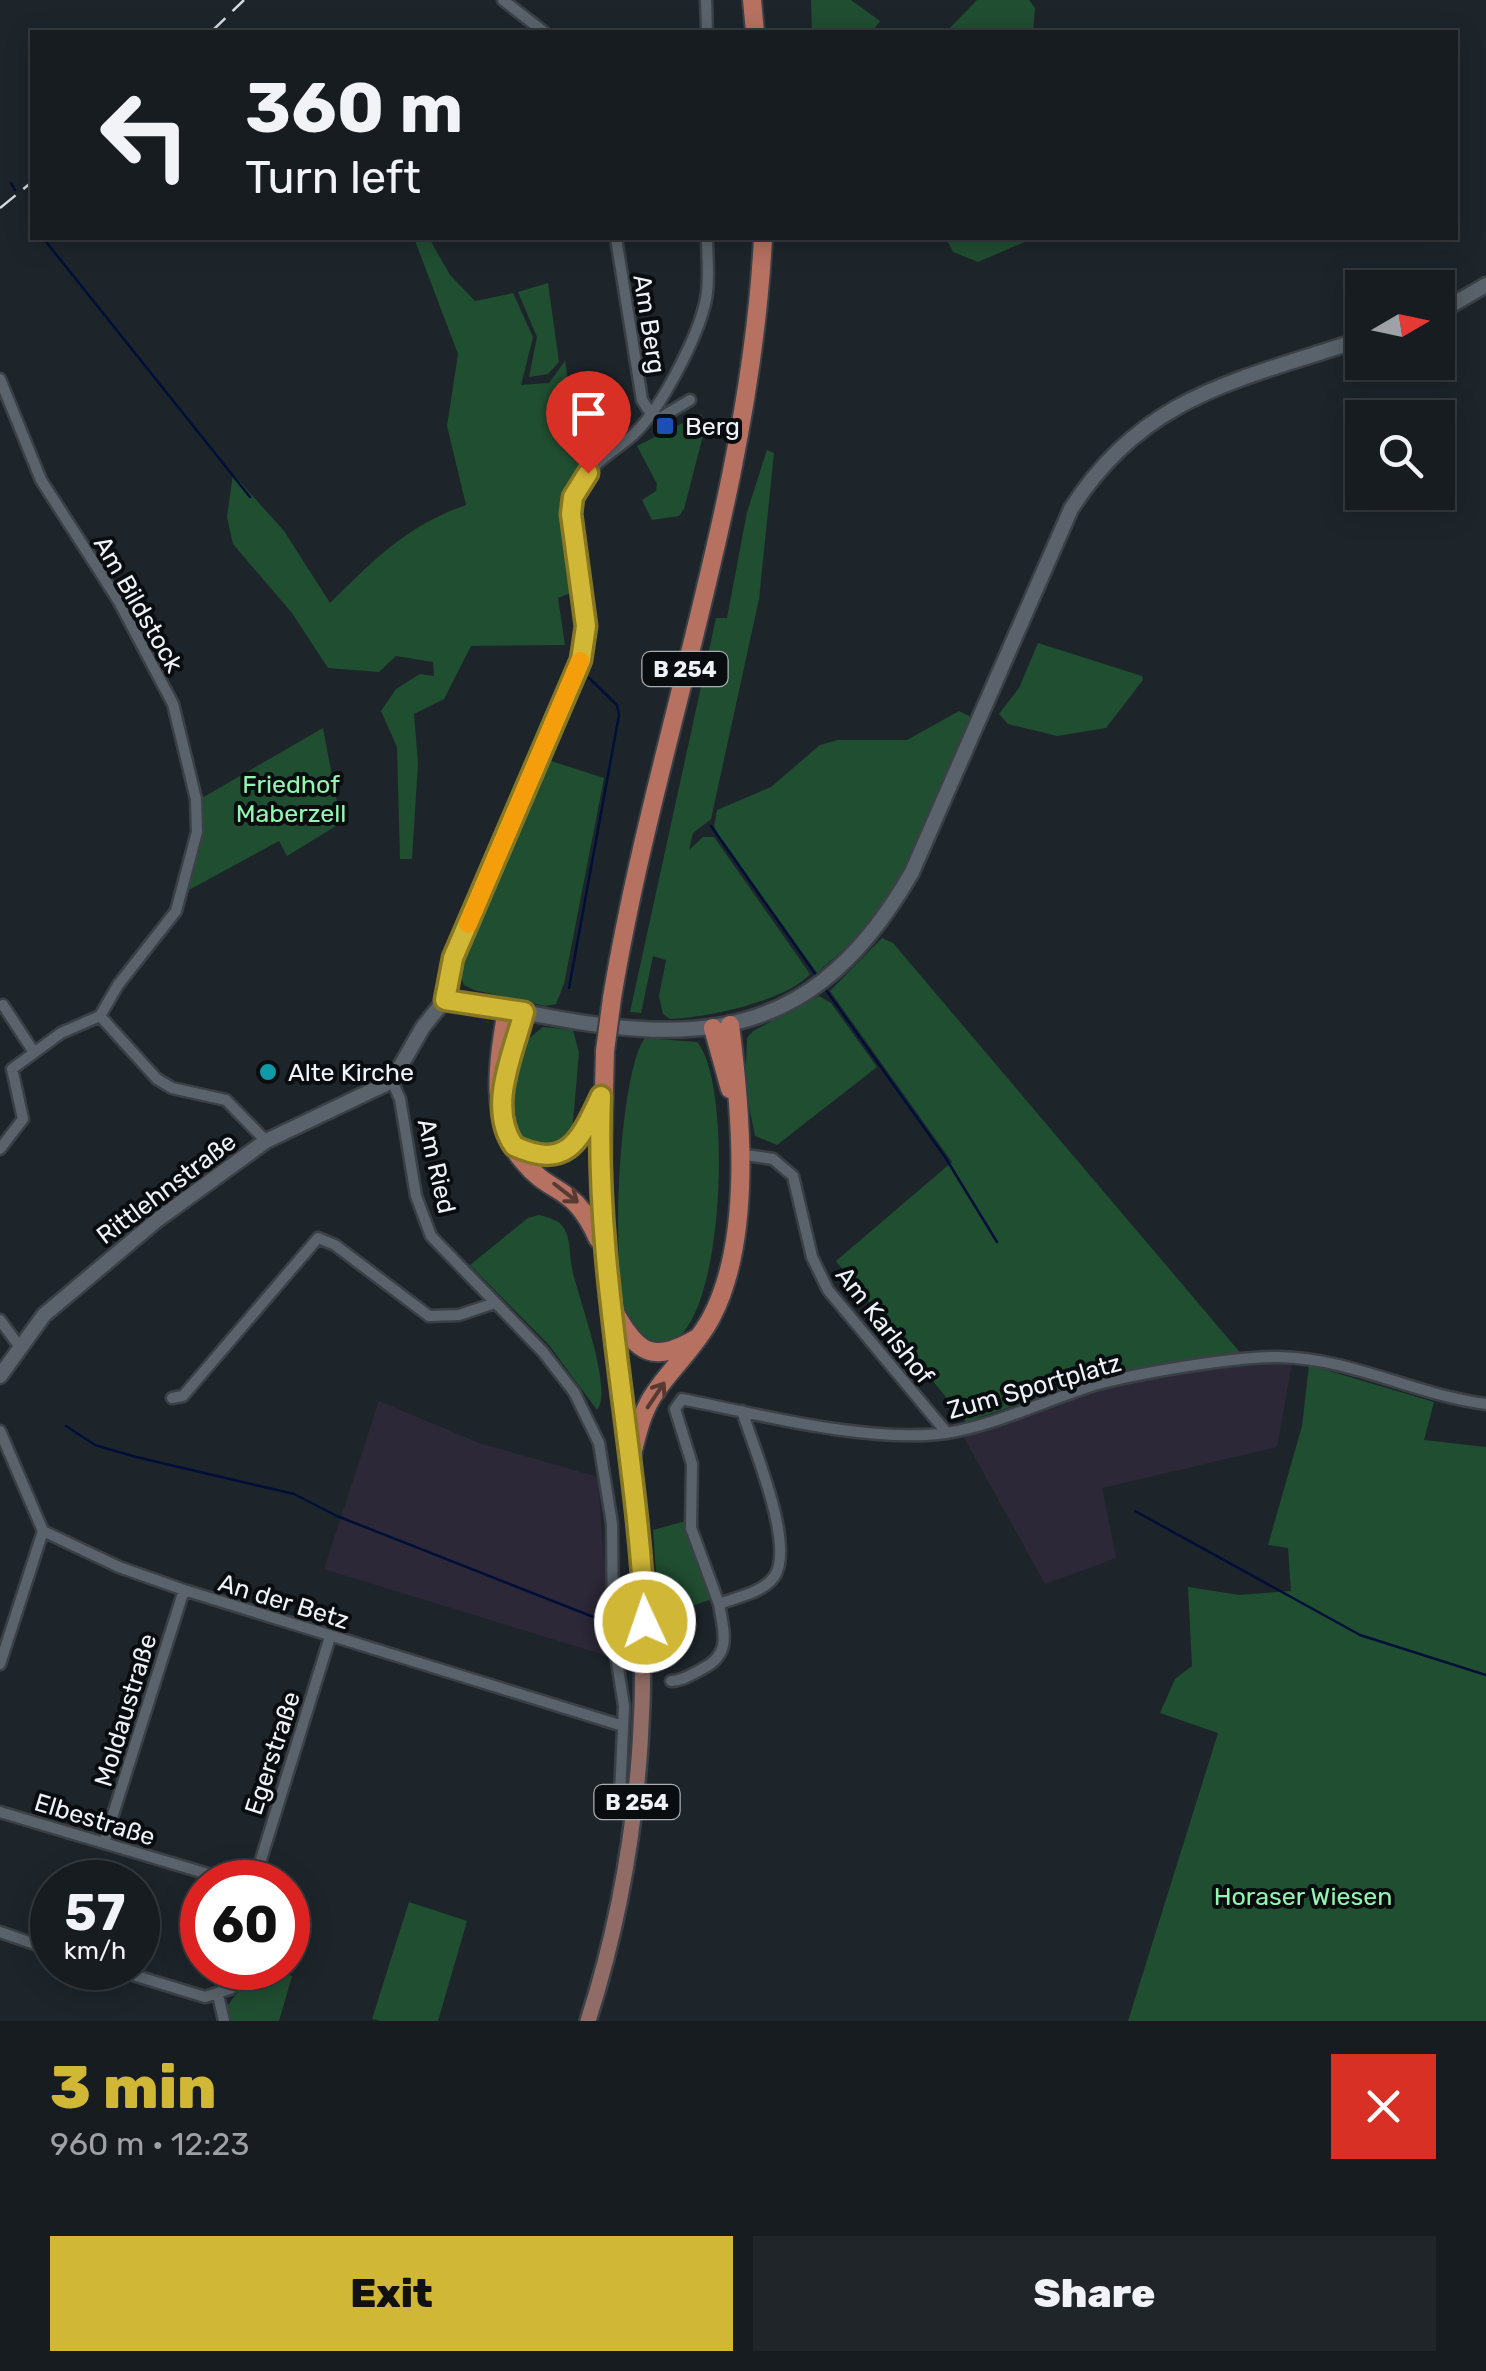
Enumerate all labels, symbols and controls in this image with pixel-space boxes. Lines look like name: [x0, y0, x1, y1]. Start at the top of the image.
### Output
text: 360 m: [245, 67, 463, 150]
icon: left: [80, 70, 210, 200]
text: Turn left: [245, 151, 421, 204]
north arrow: [1345, 270, 1455, 380]
map controls: [1345, 270, 1455, 510]
street label: Am Berg: [627, 272, 672, 376]
pin: [546, 371, 631, 474]
icon: arrive: [561, 386, 616, 441]
button: search: [1345, 400, 1455, 510]
place label: Berg: [685, 412, 740, 441]
marker: Berg: [654, 415, 676, 437]
street label: Am Bildstock: [88, 531, 189, 678]
road number: B 254: [642, 652, 728, 686]
park label: Friedhof Maberzell: [236, 770, 346, 828]
place label: Alte Kirche: [288, 1058, 414, 1087]
marker: Alte Kirche: [257, 1061, 279, 1083]
street label: Am Ried: [412, 1116, 461, 1216]
street label: Rittlehnstraße: [91, 1127, 242, 1250]
one-way arrow: [553, 1182, 579, 1204]
street label: Am Karlshof: [830, 1261, 940, 1390]
street label: Zum Sportplatz: [944, 1348, 1124, 1425]
one-way arrow: [645, 1381, 666, 1409]
street label: An der Betz: [215, 1568, 353, 1635]
position arrow: [593, 1570, 697, 1674]
street label: Moldaustraße: [88, 1630, 162, 1790]
street label: Egerstraße: [239, 1688, 306, 1818]
road number: B 254: [594, 1785, 680, 1819]
street label: Elbestraße: [31, 1787, 159, 1852]
speed limit sign: 60: [180, 1860, 310, 1990]
park label: Horaser Wiesen: [1214, 1882, 1392, 1911]
text: 57: [65, 1883, 125, 1943]
text: km/h: [64, 1936, 126, 1965]
text: 3 min: [50, 2052, 216, 2123]
button: close: [1331, 2054, 1436, 2159]
text: 960 m · 12:23: [50, 2125, 250, 2163]
button: Exit: [50, 2236, 733, 2351]
button: Share: [753, 2236, 1436, 2351]

